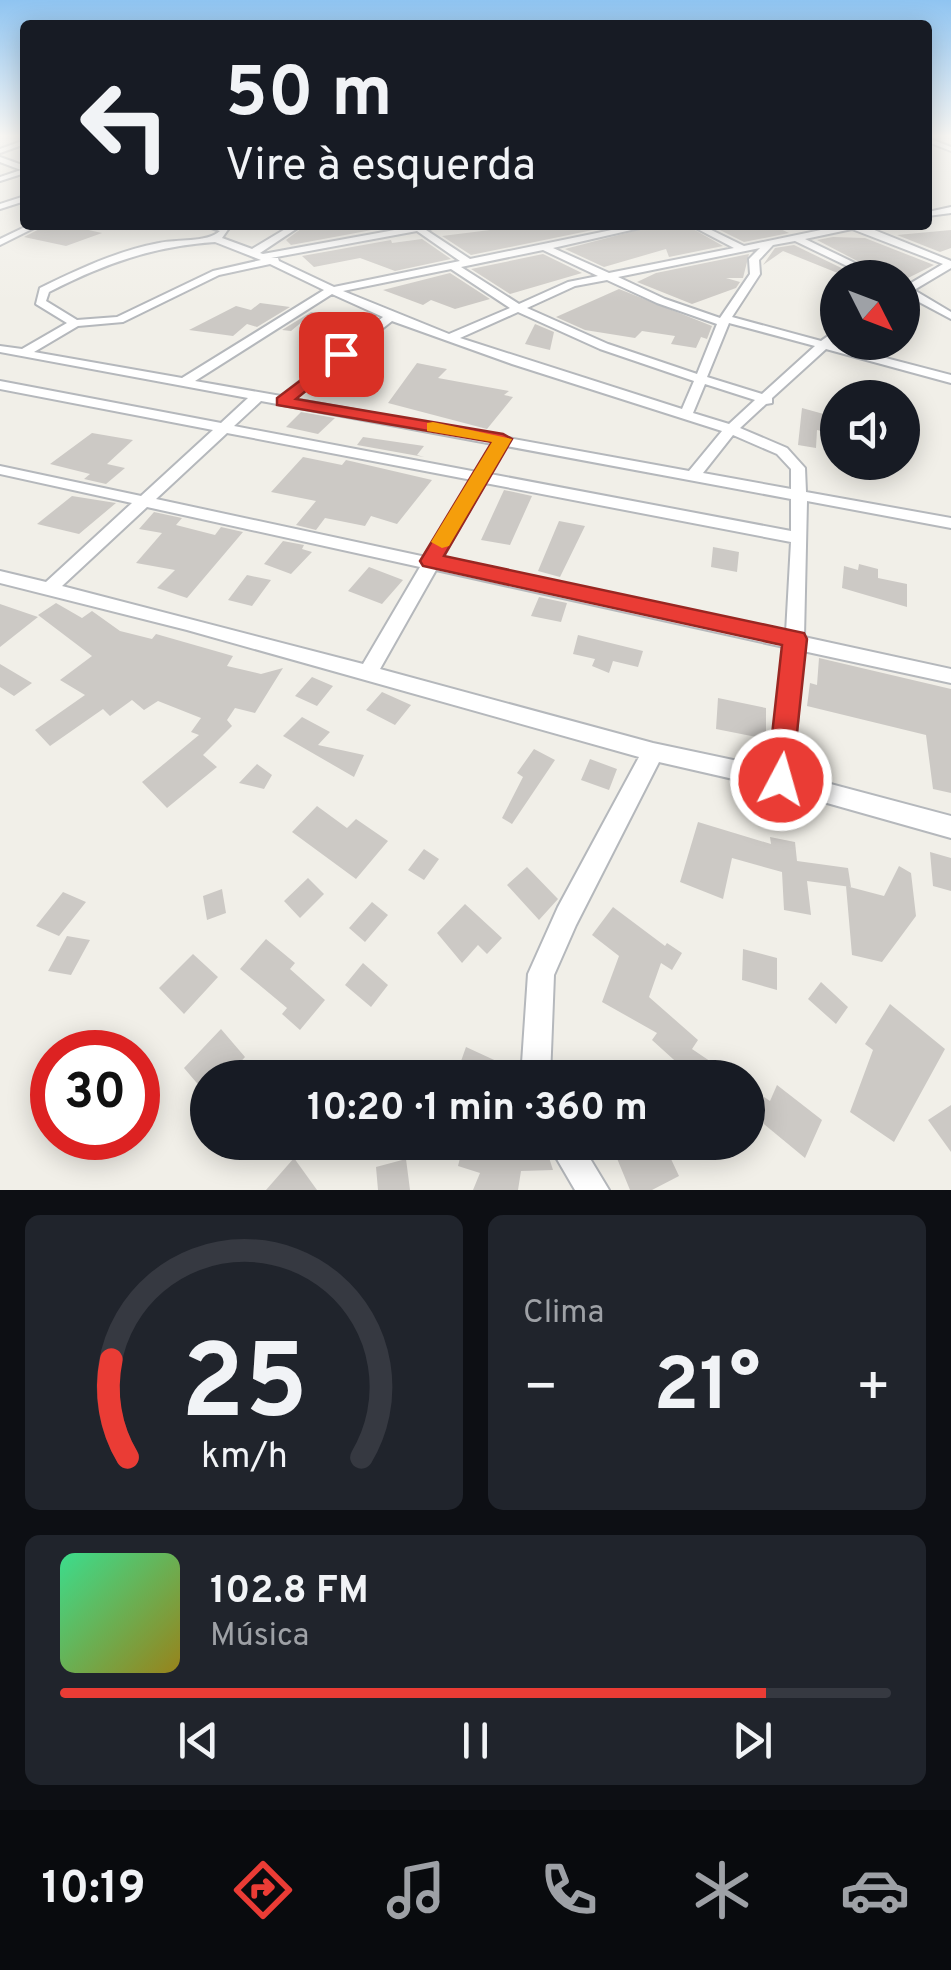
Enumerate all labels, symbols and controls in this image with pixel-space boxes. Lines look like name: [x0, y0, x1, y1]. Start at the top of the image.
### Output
text: 50 m: [225, 52, 392, 141]
icon: left: [60, 60, 190, 190]
text: Vire à esquerda: [225, 139, 536, 196]
north arrow: [820, 260, 920, 360]
map controls: [820, 260, 920, 480]
pin: [299, 312, 384, 397]
icon: arrive: [314, 327, 369, 382]
button: sound: [820, 380, 920, 480]
position arrow: [729, 728, 833, 832]
speed limit sign: 30: [30, 1030, 160, 1160]
text: 10:20 · 1 min · 360 m: [307, 1085, 648, 1134]
text: Clima: [523, 1294, 604, 1334]
text: 25: [180, 1323, 308, 1455]
text: 21°: [653, 1342, 761, 1437]
text: −: [523, 1355, 558, 1425]
text: +: [856, 1355, 891, 1425]
text: km/h: [201, 1435, 287, 1481]
text: 102.8 FM: [210, 1568, 369, 1617]
text: Música: [210, 1617, 309, 1657]
icon: previous: [171, 1713, 226, 1768]
icon: pause: [448, 1713, 503, 1768]
icon: next: [725, 1713, 780, 1768]
icon: directions: [228, 1855, 298, 1925]
icon: music: [381, 1855, 451, 1925]
icon: phone: [534, 1855, 604, 1925]
icon: climate: [687, 1855, 757, 1925]
icon: car: [840, 1855, 910, 1925]
text: 10:19: [41, 1862, 146, 1919]

